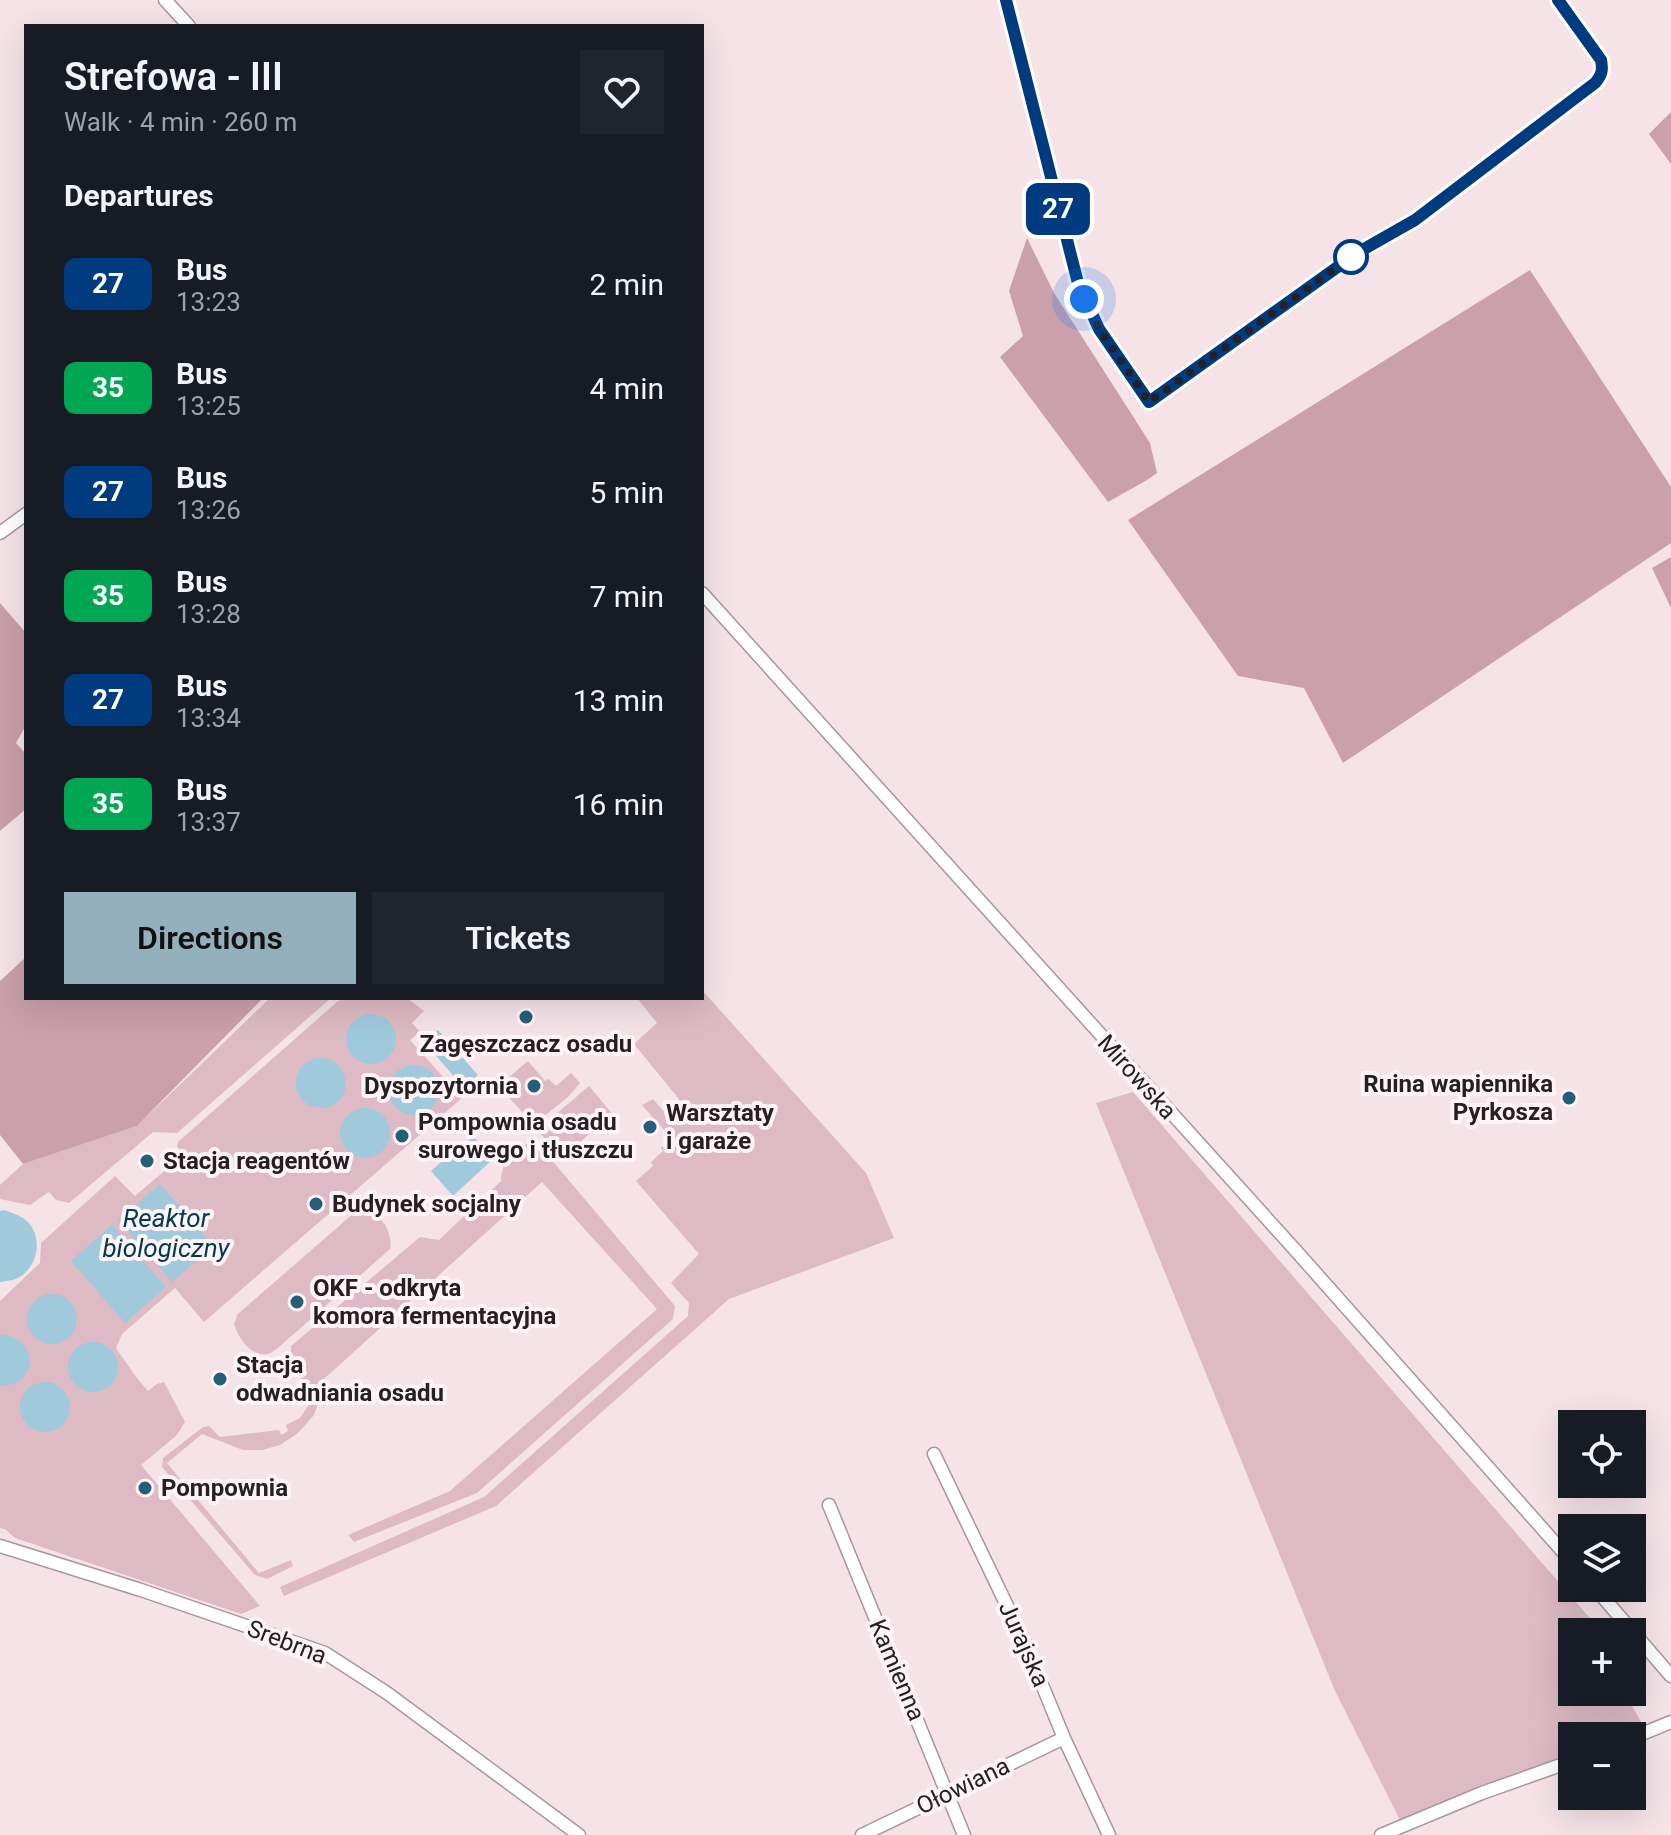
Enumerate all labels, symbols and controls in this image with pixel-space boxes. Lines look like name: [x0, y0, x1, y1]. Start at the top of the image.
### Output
button: heart: [580, 50, 664, 134]
text: Strefowa - III: [64, 55, 283, 99]
text: Walk · 4 min · 260 m: [64, 107, 297, 137]
text: Departures: [64, 178, 214, 213]
line badge: 27: [1022, 183, 1094, 235]
text: 27: [1042, 192, 1074, 225]
unlabelled marker: [1334, 240, 1368, 274]
text: Bus: [176, 252, 227, 287]
text: 27: [92, 267, 124, 300]
text: 2 min: [590, 267, 664, 302]
your location: [1064, 279, 1104, 319]
text: 13:23: [176, 287, 241, 317]
text: Bus: [176, 356, 227, 391]
text: 35: [92, 371, 124, 404]
text: 4 min: [590, 371, 664, 406]
text: 13:25: [176, 391, 241, 421]
text: Bus: [176, 460, 227, 495]
text: 27: [92, 475, 124, 508]
text: 5 min: [590, 475, 664, 510]
text: 13:26: [176, 495, 241, 525]
text: Bus: [176, 564, 227, 599]
text: 35: [92, 579, 124, 612]
text: 7 min: [590, 579, 664, 614]
text: 13:28: [176, 599, 241, 629]
text: Bus: [176, 668, 227, 703]
text: 27: [92, 683, 124, 716]
text: 13 min: [573, 683, 664, 718]
text: 13:34: [176, 703, 241, 733]
text: Bus: [176, 772, 227, 807]
text: 35: [92, 787, 124, 820]
text: 16 min: [573, 787, 664, 822]
text: 13:37: [176, 807, 241, 837]
button: Directions: [64, 892, 356, 984]
button: Tickets: [372, 892, 664, 984]
marker: Zagęszczacz osadu: [517, 1008, 535, 1026]
street label: Mirowska: [1092, 1029, 1182, 1125]
place label: Zagęszczacz osadu: [420, 1030, 632, 1058]
place label: Ruina wapiennika Pyrkosza: [1363, 1070, 1553, 1126]
place label: Dyspozytornia: [364, 1072, 518, 1100]
marker: Dyspozytornia: [525, 1077, 543, 1095]
marker: Ruina wapiennika Pyrkosza: [1560, 1089, 1578, 1107]
place label: Warsztaty i garaże: [666, 1099, 775, 1155]
place label: Pompownia osadu surowego i tłuszczu: [418, 1108, 633, 1164]
marker: Warsztaty i garaże: [641, 1118, 659, 1136]
marker: Pompownia osadu surowego i tłuszczu: [393, 1127, 411, 1145]
place label: Stacja reagentów: [163, 1147, 350, 1175]
marker: Stacja reagentów: [138, 1152, 156, 1170]
place label: Budynek socjalny: [332, 1190, 522, 1218]
marker: Budynek socjalny: [307, 1195, 325, 1213]
water label: Reaktor biologiczny: [102, 1203, 231, 1263]
place label: OKF - odkryta komora fermentacyjna: [313, 1274, 556, 1330]
marker: OKF - odkryta komora fermentacyjna: [288, 1293, 306, 1311]
place label: Stacja odwadniania osadu: [236, 1351, 444, 1407]
marker: Stacja odwadniania osadu: [211, 1370, 229, 1388]
map controls: [1558, 1410, 1646, 1810]
button: locate: [1558, 1410, 1646, 1498]
place label: Pompownia: [161, 1474, 288, 1502]
marker: Pompownia: [136, 1479, 154, 1497]
button: layers: [1558, 1514, 1646, 1602]
street label: Jurajska: [993, 1597, 1055, 1691]
street label: Srebrna: [243, 1614, 331, 1670]
street label: Kamienna: [863, 1615, 931, 1725]
button: +: [1558, 1618, 1646, 1706]
button: −: [1558, 1722, 1646, 1810]
street label: Ołowiana: [912, 1752, 1014, 1820]

